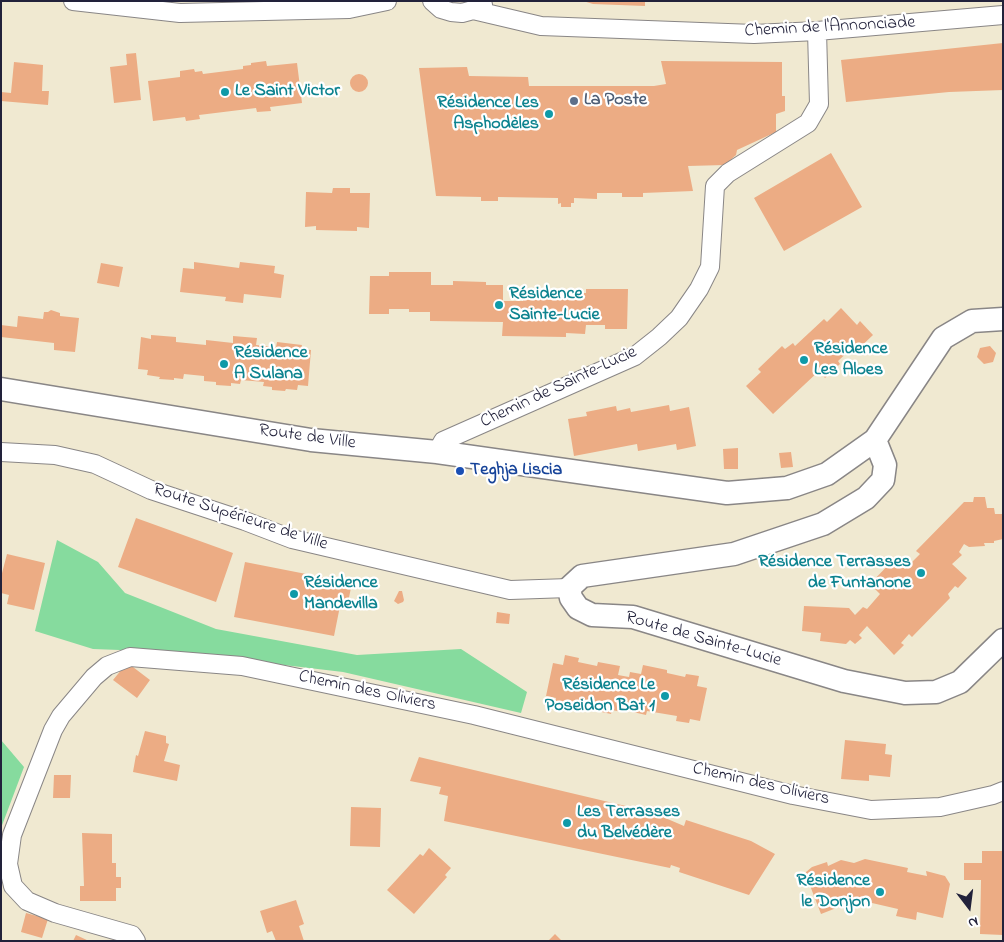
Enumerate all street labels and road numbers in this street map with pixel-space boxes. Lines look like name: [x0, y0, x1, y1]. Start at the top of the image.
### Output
street label: Chemin de l'Annonciade: [744, 13, 916, 43]
street label: Chemin de Sainte-Lucie: [477, 342, 641, 434]
street label: Route de Ville: [257, 421, 357, 455]
street label: Route Supérieure de Ville: [150, 480, 330, 556]
street label: Route de Sainte-Lucie: [622, 607, 784, 673]
street label: Chemin des Oliviers: [296, 667, 438, 717]
street label: Chemin des Oliviers: [690, 759, 832, 811]

